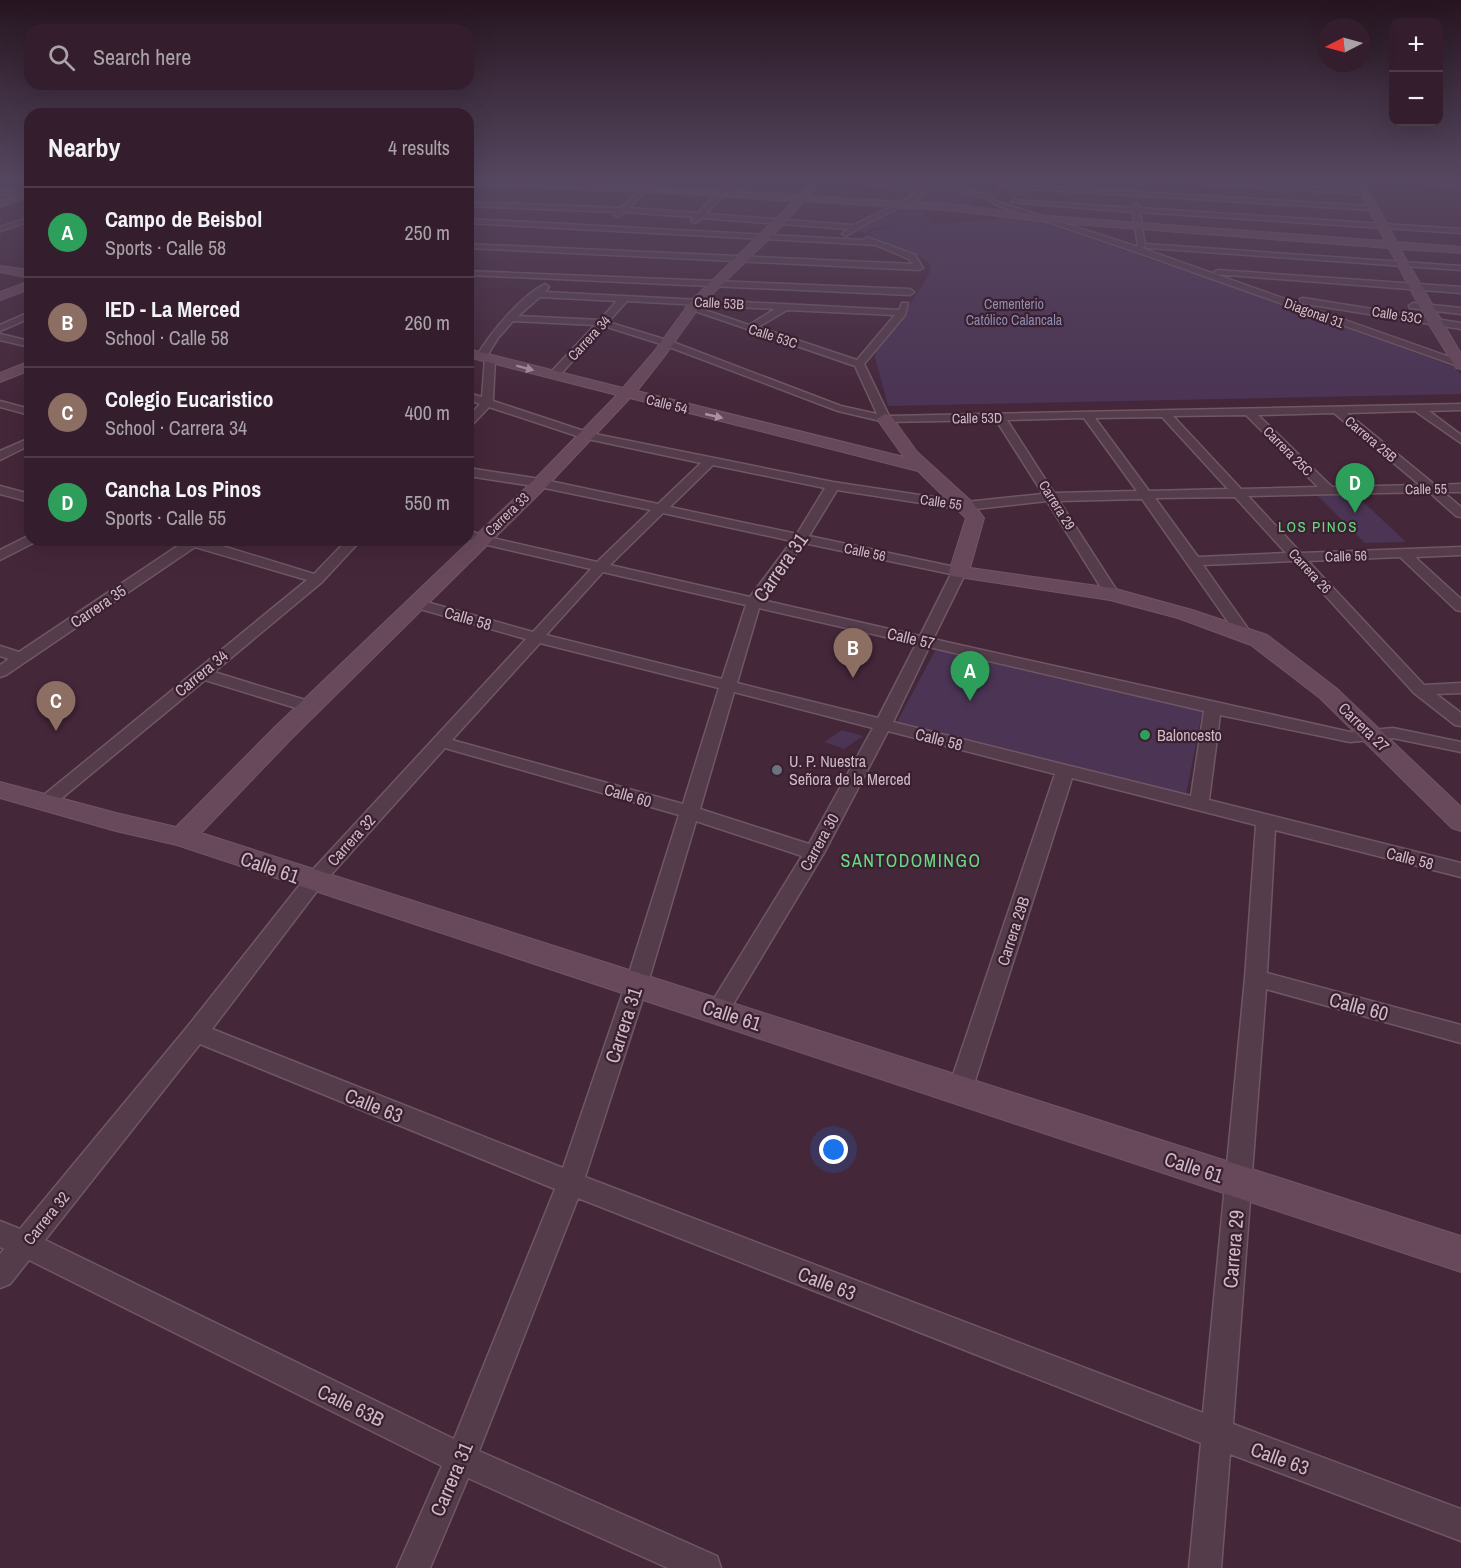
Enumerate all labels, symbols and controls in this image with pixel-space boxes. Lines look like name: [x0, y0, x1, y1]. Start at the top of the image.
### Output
north arrow: [1317, 18, 1371, 72]
map controls: [1389, 18, 1443, 126]
button: +: [1389, 18, 1443, 72]
search box: [24, 24, 474, 90]
icon: search: [45, 41, 78, 74]
text: Search here: [93, 42, 191, 72]
button: −: [1389, 72, 1443, 126]
text: Nearby: [48, 130, 120, 165]
text: 4 results: [388, 134, 450, 161]
text: Campo de Beisbol: [105, 204, 262, 234]
text: A: [62, 219, 73, 246]
text: 250 m: [404, 219, 450, 246]
text: Sports · Calle 58: [105, 234, 226, 261]
street label: Calle 53B: [694, 293, 745, 313]
text: IED - La Merced: [105, 294, 240, 324]
street label: Diagonal 31: [1282, 294, 1347, 332]
park label: Cementerio Católico Calancala: [966, 295, 1063, 329]
street label: Calle 53C: [1371, 302, 1423, 328]
text: B: [62, 309, 73, 336]
text: 260 m: [404, 309, 450, 336]
street label: Carrera 34: [564, 311, 615, 364]
street label: Calle 53C: [746, 320, 800, 352]
text: School · Calle 58: [105, 324, 229, 351]
one-way arrow: [516, 363, 534, 373]
text: Colegio Eucaristico: [105, 384, 273, 414]
street label: Calle 54: [644, 390, 690, 418]
text: C: [62, 399, 73, 426]
text: 400 m: [404, 399, 450, 426]
street label: Calle 53D: [952, 409, 1002, 427]
one-way arrow: [704, 411, 723, 421]
street label: Carrera 25B: [1341, 412, 1401, 466]
text: School · Carrera 34: [105, 414, 247, 441]
street label: Carrera 25C: [1259, 422, 1317, 480]
pin: D: [1336, 464, 1374, 513]
text: Cancha Los Pinos: [105, 474, 261, 504]
street label: Carrera 29: [1035, 477, 1079, 533]
street label: Calle 55: [1405, 480, 1447, 498]
street label: Carrera 33: [481, 488, 533, 540]
text: D: [62, 489, 73, 516]
text: 550 m: [404, 489, 450, 516]
street label: Calle 55: [919, 490, 963, 514]
text: Sports · Calle 55: [105, 504, 226, 531]
district label: LOS PINOS: [1278, 516, 1358, 537]
street label: Carrera 31: [746, 527, 814, 607]
street label: Calle 56: [843, 539, 887, 565]
street label: Carrera 26: [1285, 545, 1335, 597]
street label: Calle 56: [1325, 546, 1367, 566]
street label: Carrera 35: [66, 579, 130, 633]
street label: Calle 58: [442, 601, 494, 635]
street label: Calle 57: [885, 622, 937, 654]
pin: B: [834, 628, 872, 678]
street label: Carrera 34: [170, 645, 232, 701]
pin: A: [950, 652, 990, 701]
pin: C: [36, 682, 76, 731]
street label: Carrera 27: [1334, 697, 1394, 757]
street label: Calle 58: [913, 723, 965, 755]
place label: Baloncesto: [1157, 724, 1222, 746]
marker: Baloncesto: [1138, 728, 1152, 742]
place label: U. P. Nuestra Señora de la Merced: [789, 750, 911, 790]
marker: U. P. Nuestra Señora de la Merced: [770, 763, 784, 777]
street label: Calle 60: [602, 778, 654, 812]
street label: Carrera 32: [322, 809, 380, 871]
street label: Carrera 30: [794, 809, 844, 875]
street label: Calle 58: [1384, 842, 1436, 874]
street label: Calle 61: [237, 844, 303, 890]
district label: SANTODOMINGO: [841, 848, 981, 873]
street label: Carrera 29B: [991, 893, 1035, 968]
street label: Carrera 31: [598, 984, 648, 1066]
street label: Calle 60: [1326, 985, 1392, 1027]
street label: Calle 61: [699, 993, 765, 1037]
street label: Calle 63: [341, 1081, 407, 1129]
your location: [819, 1135, 848, 1164]
street label: Calle 61: [1161, 1145, 1227, 1189]
street label: Carrera 32: [18, 1187, 74, 1249]
street label: Carrera 29: [1216, 1209, 1250, 1289]
street label: Calle 63: [794, 1260, 860, 1306]
street label: Calle 63B: [313, 1377, 389, 1433]
street label: Calle 63: [1247, 1435, 1313, 1481]
street label: Carrera 31: [423, 1438, 479, 1520]

